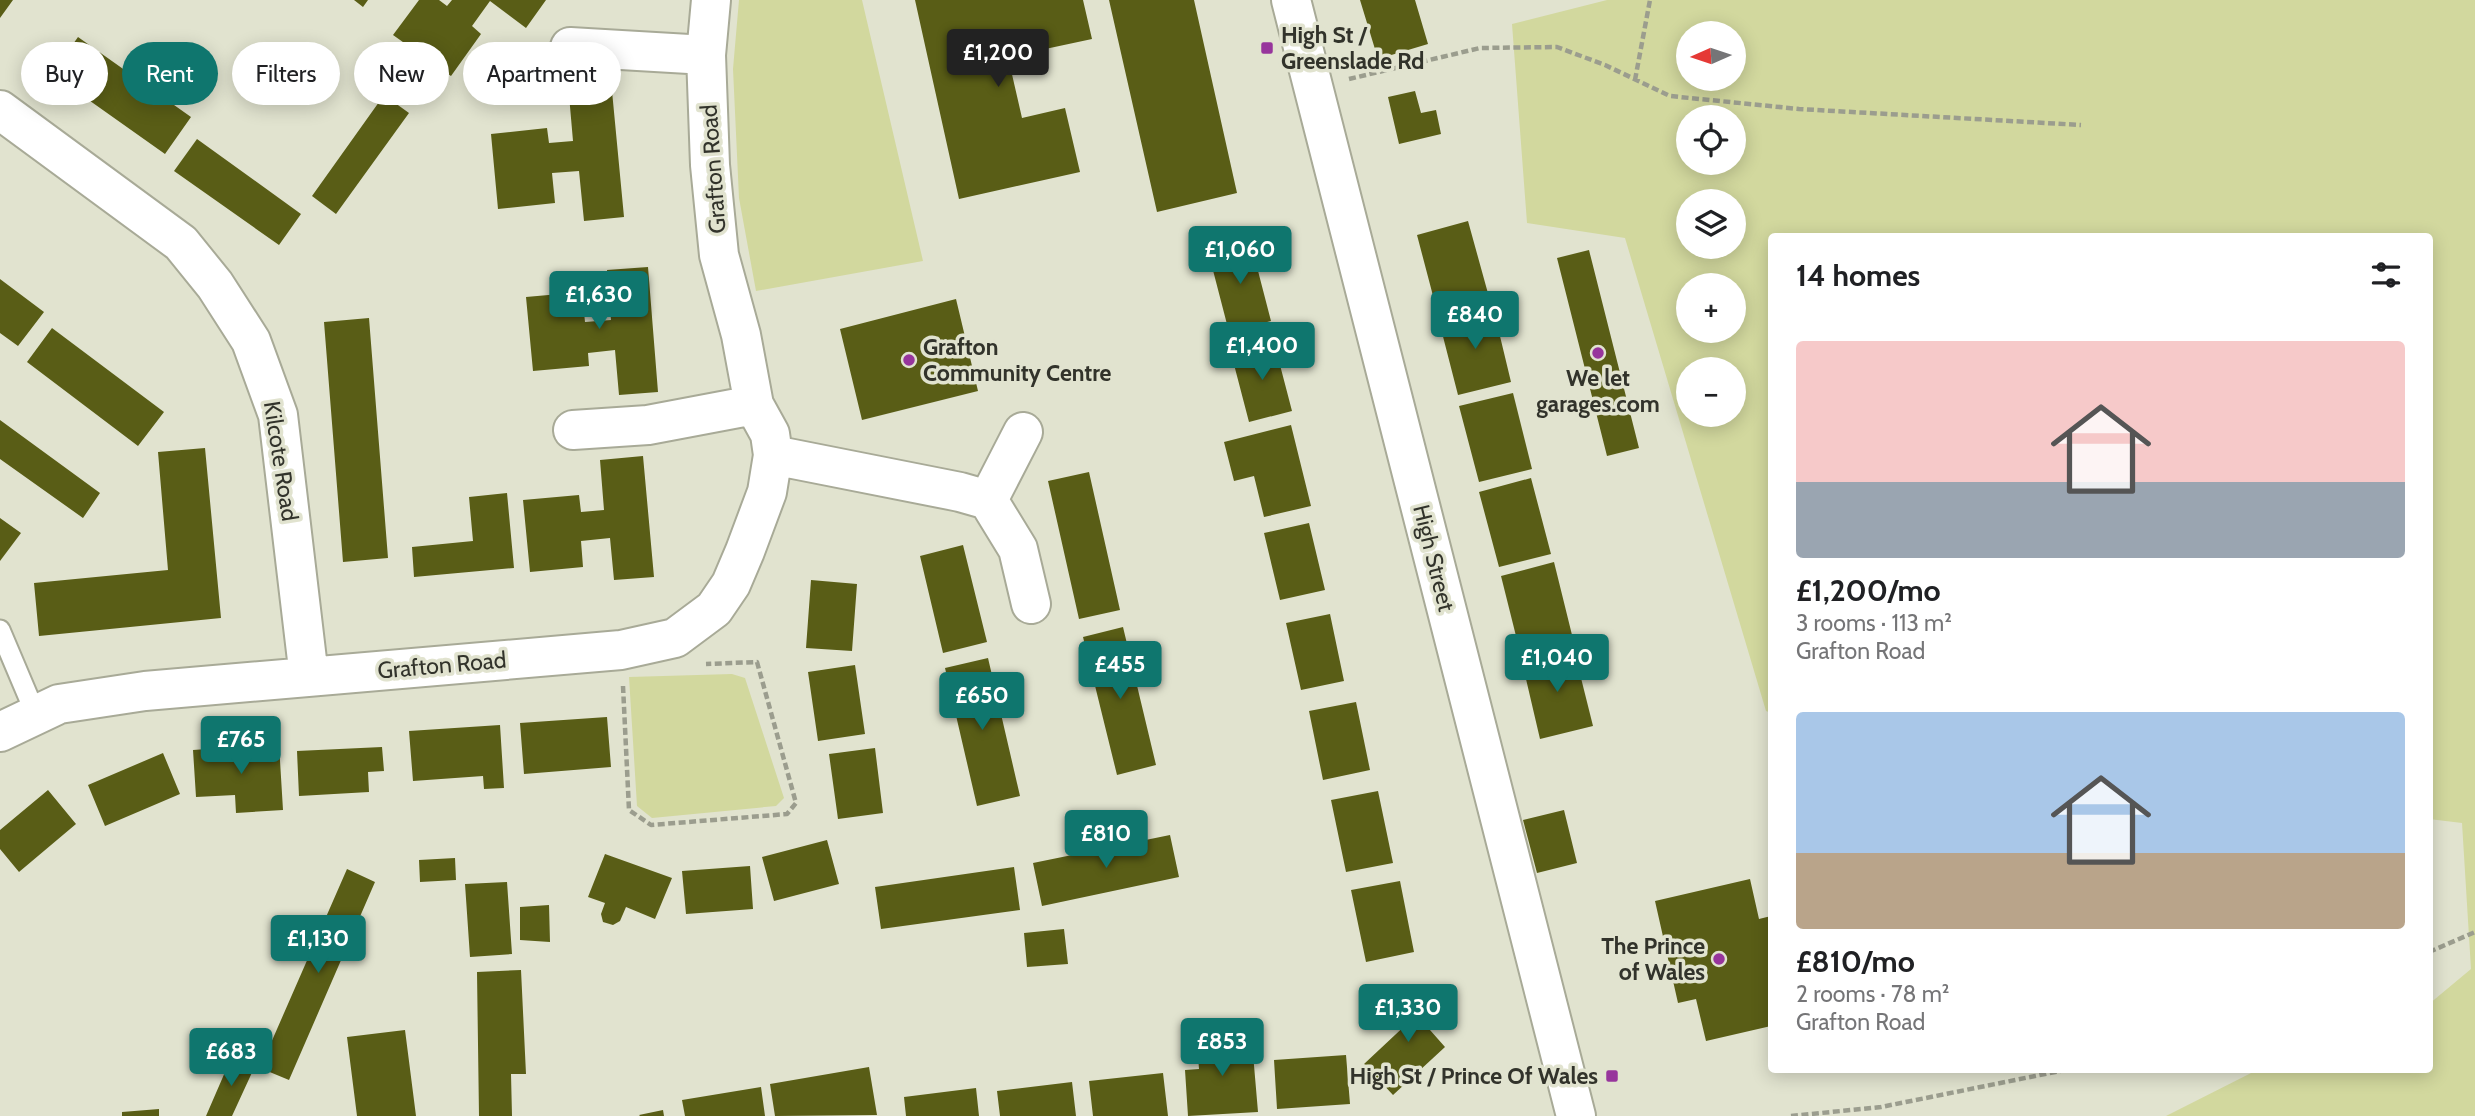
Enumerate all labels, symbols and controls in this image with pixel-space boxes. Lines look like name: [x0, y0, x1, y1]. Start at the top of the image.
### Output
place label: High St / Greenslade Rd: [1281, 21, 1424, 75]
north arrow: [1676, 21, 1746, 91]
map controls: [1676, 21, 1746, 427]
pin: £1,200: [941, 29, 1055, 89]
text: £1,200: [963, 38, 1033, 66]
marker: High St / Greenslade Rd: [1259, 40, 1275, 56]
chip: Buy: [21, 42, 108, 105]
chip: Rent: [122, 42, 218, 105]
chip: Filters: [232, 42, 340, 105]
chip: New: [354, 42, 449, 105]
chip: Apartment: [463, 42, 621, 105]
street label: Grafton Road: [695, 104, 731, 234]
button: locate: [1676, 105, 1746, 175]
button: layers: [1676, 189, 1746, 259]
pin: £1,060: [1183, 226, 1297, 286]
text: £1,060: [1205, 235, 1275, 263]
icon: filters: [2367, 256, 2405, 294]
text: 14 homes: [1796, 257, 1920, 294]
pin: £1,630: [542, 272, 656, 331]
button: +: [1676, 273, 1746, 343]
text: £1,630: [565, 280, 633, 308]
pin: £840: [1434, 292, 1516, 351]
text: £840: [1447, 300, 1503, 328]
pin: £1,400: [1205, 322, 1319, 382]
text: £1,400: [1226, 331, 1298, 359]
place label: Grafton Community Centre: [923, 333, 1112, 387]
marker: We let garages.com: [1590, 345, 1606, 361]
marker: Grafton Community Centre: [901, 352, 917, 368]
button: −: [1676, 357, 1746, 427]
place label: We let garages.com: [1536, 364, 1660, 418]
icon: home: [2038, 386, 2164, 512]
street label: Kilcote Road: [258, 399, 304, 523]
street label: High Street: [1407, 502, 1461, 615]
text: £1,200/mo: [1796, 572, 1941, 609]
text: 3 rooms · 113 m²: [1796, 609, 1952, 637]
pin: £1,040: [1500, 634, 1614, 694]
text: Grafton Road: [1796, 637, 1925, 665]
pin: £455: [1079, 642, 1161, 701]
text: £1,040: [1521, 643, 1593, 671]
street label: Grafton Road: [376, 645, 508, 685]
text: £455: [1095, 650, 1145, 678]
pin: £650: [941, 672, 1023, 732]
text: £650: [955, 681, 1009, 709]
pin: £765: [200, 716, 282, 776]
text: £765: [217, 725, 265, 753]
icon: home: [2038, 757, 2164, 883]
pin: £810: [1065, 810, 1147, 870]
text: £810: [1081, 819, 1131, 847]
pin: £1,130: [261, 916, 375, 975]
text: £1,130: [287, 924, 349, 952]
place label: The Prince of Wales: [1601, 932, 1705, 986]
text: £810/mo: [1796, 943, 1915, 980]
marker: The Prince of Wales: [1711, 951, 1727, 967]
text: 2 rooms · 78 m²: [1796, 980, 1950, 1008]
pin: £1,330: [1351, 984, 1465, 1044]
text: £1,330: [1375, 993, 1441, 1021]
text: Grafton Road: [1796, 1008, 1925, 1036]
pin: £853: [1181, 1018, 1263, 1078]
text: £853: [1197, 1027, 1247, 1055]
pin: £683: [190, 1028, 272, 1088]
text: £683: [205, 1037, 257, 1065]
place label: High St / Prince Of Wales: [1350, 1062, 1598, 1090]
marker: High St / Prince Of Wales: [1604, 1068, 1620, 1084]

